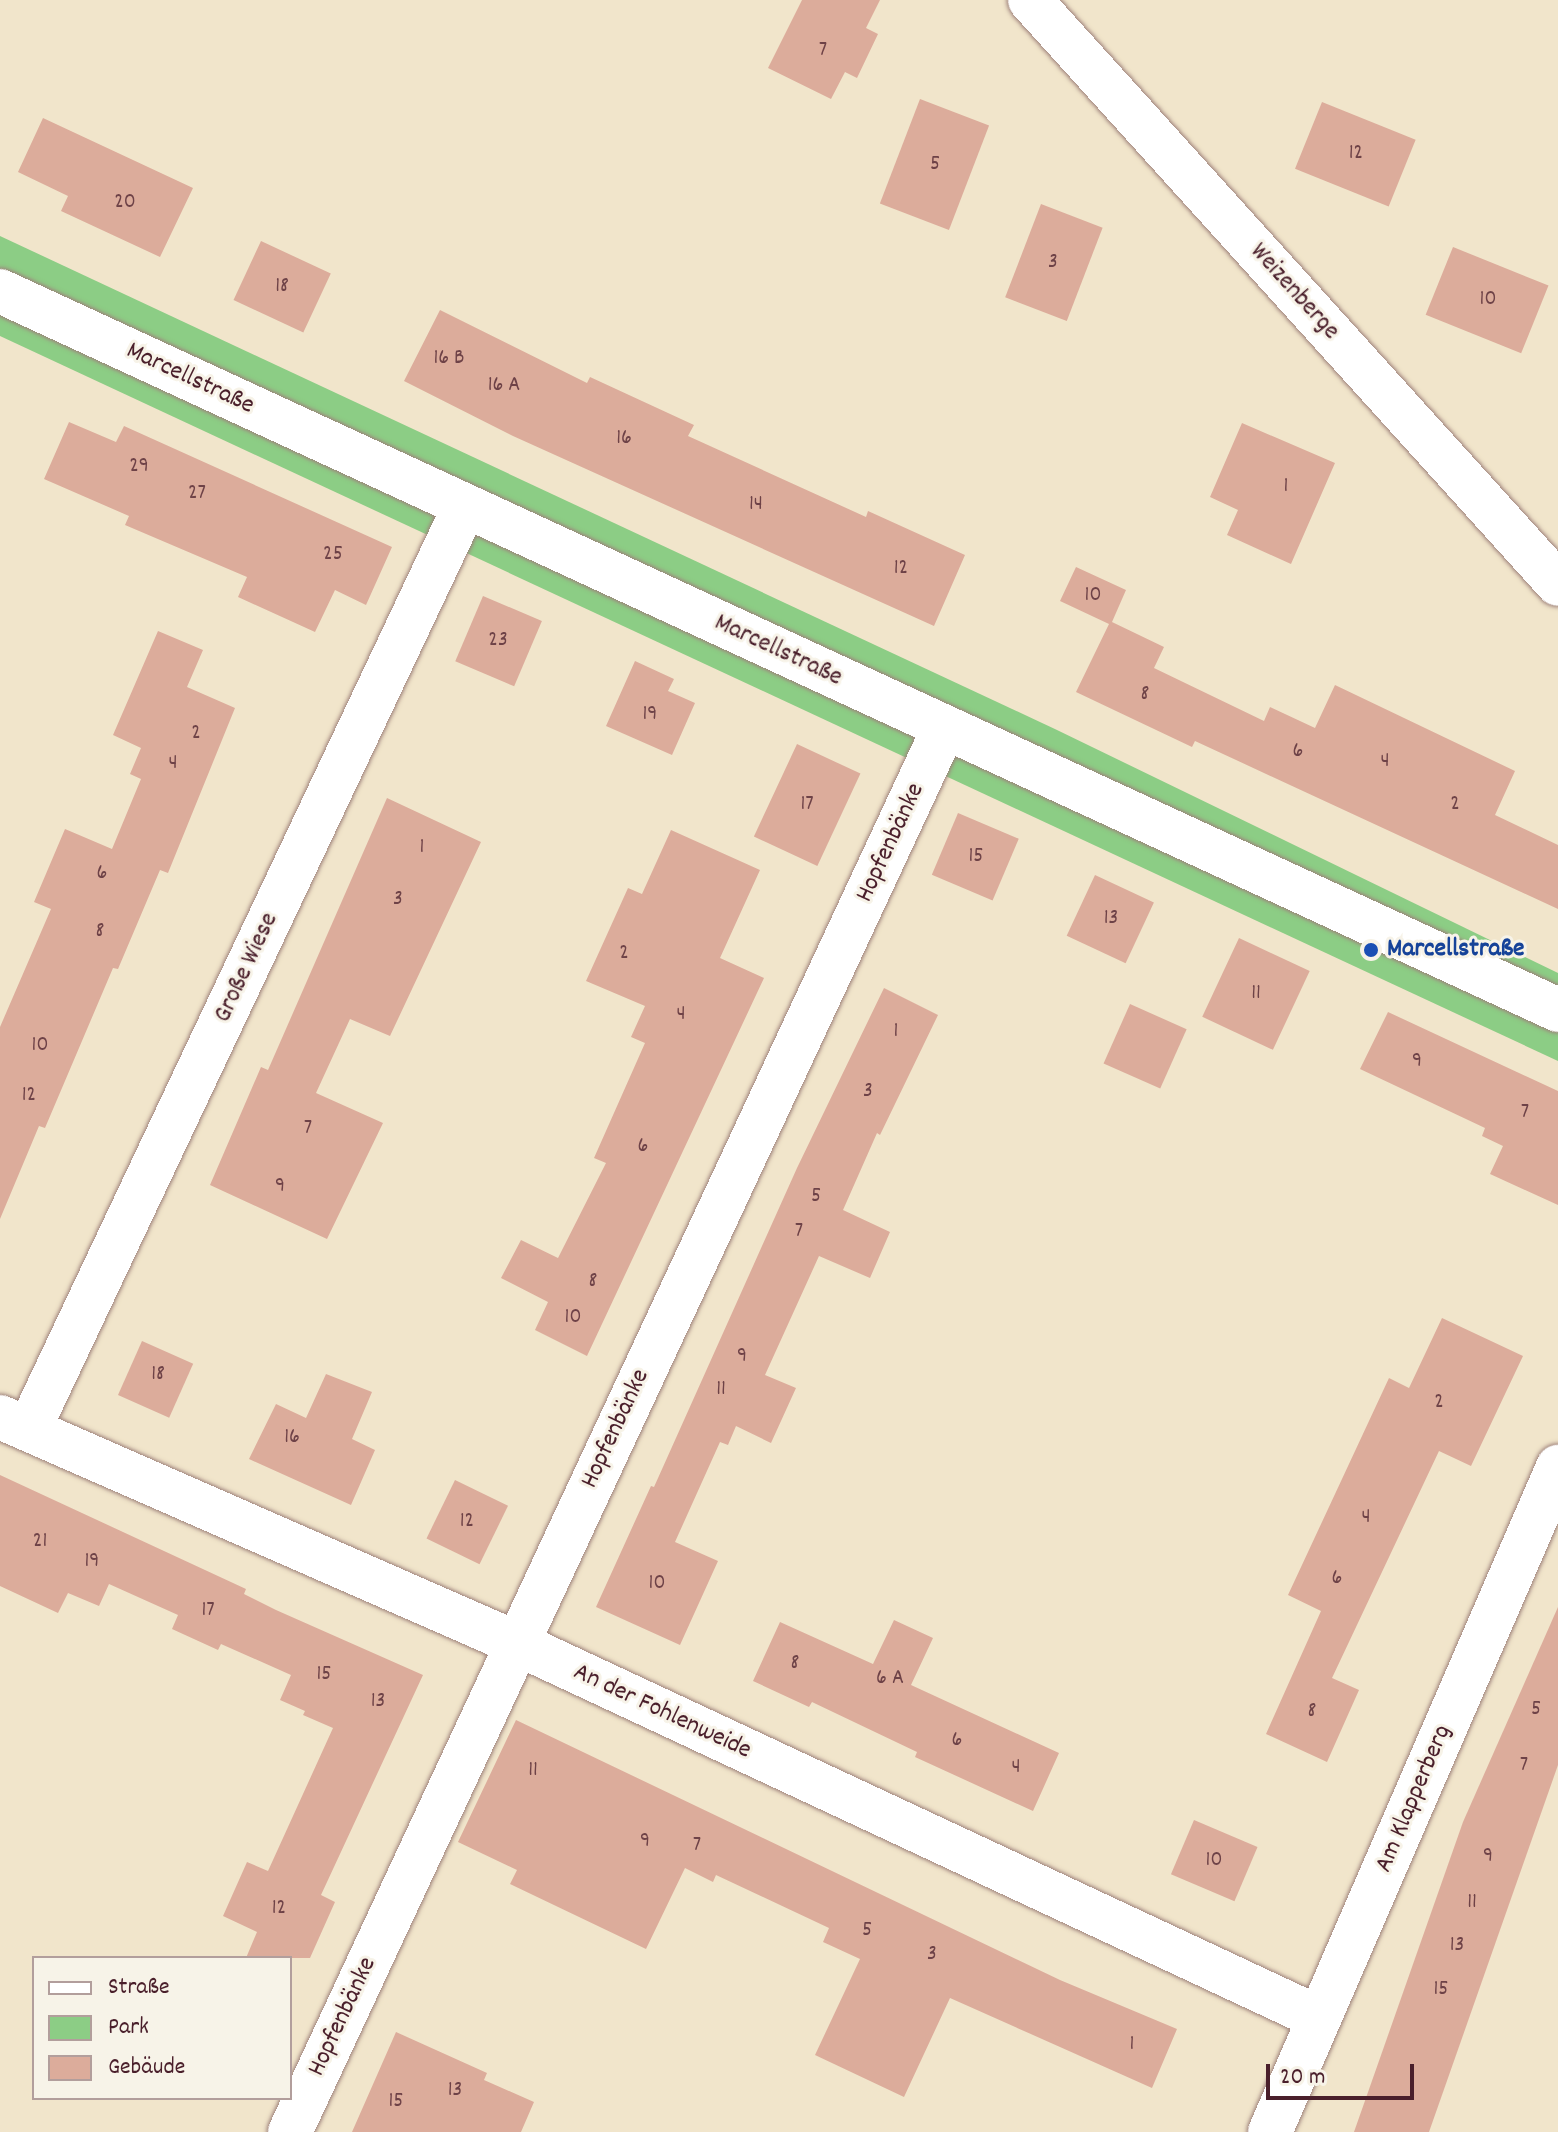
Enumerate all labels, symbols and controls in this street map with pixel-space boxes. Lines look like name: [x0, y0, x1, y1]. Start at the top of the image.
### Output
house number: 7: [819, 38, 827, 64]
house number: 12: [1349, 141, 1363, 167]
house number: 5: [930, 152, 940, 178]
house number: 20: [114, 190, 136, 216]
street label: Weizenberge: [1242, 237, 1346, 347]
house number: 3: [1048, 250, 1058, 276]
house number: 18: [275, 274, 289, 300]
house number: 10: [1480, 287, 1496, 313]
street label: Marcellstraße: [121, 336, 259, 422]
house number: 16 B: [433, 346, 465, 372]
house number: 16 A: [488, 373, 520, 399]
house number: 16: [616, 426, 632, 452]
house number: 29: [129, 454, 149, 480]
house number: 1: [1284, 474, 1288, 500]
house number: 27: [188, 481, 206, 507]
house number: 14: [749, 492, 763, 518]
house number: 25: [323, 542, 343, 568]
house number: 12: [894, 556, 908, 582]
house number: 10: [1085, 583, 1101, 609]
street label: Marcellstraße: [709, 608, 847, 694]
house number: 23: [488, 628, 508, 654]
house number: 8: [1141, 682, 1149, 708]
house number: 19: [643, 702, 657, 728]
house number: 2: [191, 721, 201, 747]
house number: 6: [1293, 739, 1303, 765]
house number: 4: [1380, 749, 1390, 775]
house number: 4: [168, 751, 178, 777]
street label: Hopfenbänke: [850, 778, 932, 908]
house number: 17: [800, 792, 814, 818]
house number: 2: [1450, 792, 1460, 818]
house number: 1: [420, 835, 424, 861]
house number: 15: [968, 844, 984, 870]
house number: 6: [97, 861, 107, 887]
house number: 3: [393, 887, 403, 913]
house number: 13: [1104, 906, 1118, 932]
street label: Große Wiese: [208, 908, 286, 1028]
house number: 8: [96, 919, 104, 945]
place label: Marcellstraße: [1387, 934, 1525, 966]
house number: 2: [619, 941, 629, 967]
marker: Marcellstraße: [1362, 941, 1380, 959]
house number: 11: [1251, 981, 1261, 1007]
house number: 4: [676, 1002, 686, 1028]
house number: 1: [894, 1019, 898, 1045]
house number: 10: [32, 1033, 48, 1059]
house number: 9: [1412, 1049, 1422, 1075]
house number: 3: [863, 1079, 873, 1105]
house number: 12: [22, 1083, 36, 1109]
house number: 7: [1521, 1100, 1529, 1126]
house number: 7: [304, 1116, 312, 1142]
house number: 6: [638, 1134, 648, 1160]
house number: 9: [275, 1174, 285, 1200]
house number: 5: [811, 1184, 821, 1210]
house number: 7: [795, 1219, 803, 1245]
house number: 8: [589, 1269, 597, 1295]
house number: 10: [565, 1305, 581, 1331]
house number: 9: [737, 1344, 747, 1370]
house number: 18: [151, 1362, 165, 1388]
street label: Hopfenbänke: [575, 1364, 657, 1494]
house number: 11: [716, 1377, 726, 1403]
house number: 2: [1434, 1390, 1444, 1416]
house number: 16: [284, 1425, 300, 1451]
house number: 4: [1361, 1505, 1371, 1531]
house number: 12: [460, 1509, 474, 1535]
house number: 21: [33, 1529, 47, 1555]
house number: 19: [85, 1549, 99, 1575]
house number: 6: [1332, 1566, 1342, 1592]
house number: 10: [649, 1571, 665, 1597]
house number: 17: [201, 1598, 215, 1624]
house number: 8: [791, 1651, 799, 1677]
street label: An der Fohlenweide: [568, 1657, 756, 1767]
house number: 15: [316, 1662, 332, 1688]
house number: 6 A: [876, 1666, 904, 1692]
house number: 13: [371, 1689, 385, 1715]
house number: 5: [1531, 1697, 1541, 1723]
house number: 8: [1308, 1699, 1316, 1725]
street label: Am Klapperberg: [1369, 1721, 1459, 1877]
house number: 6: [952, 1728, 962, 1754]
house number: 7: [1520, 1753, 1528, 1779]
house number: 4: [1011, 1755, 1021, 1781]
house number: 11: [528, 1758, 538, 1784]
house number: 9: [640, 1829, 650, 1855]
house number: 7: [693, 1833, 701, 1859]
house number: 9: [1483, 1844, 1493, 1870]
house number: 10: [1206, 1848, 1222, 1874]
house number: 11: [1467, 1890, 1477, 1916]
house number: 12: [272, 1896, 286, 1922]
house number: 5: [862, 1918, 872, 1944]
house number: 13: [1450, 1933, 1464, 1959]
house number: 3: [927, 1942, 937, 1968]
street label: Hopfenbänke: [302, 1952, 384, 2082]
legend: [32, 1956, 292, 2100]
text: Straße: [108, 1971, 170, 2005]
house number: 15: [1433, 1977, 1449, 2003]
text: Park: [108, 2011, 149, 2045]
house number: 1: [1130, 2032, 1134, 2058]
scale bar: [1270, 2048, 1418, 2098]
text: Gebäude: [108, 2051, 185, 2085]
text: 20 m: [1280, 2061, 1326, 2095]
house number: 13: [448, 2078, 462, 2104]
house number: 15: [388, 2089, 404, 2115]

